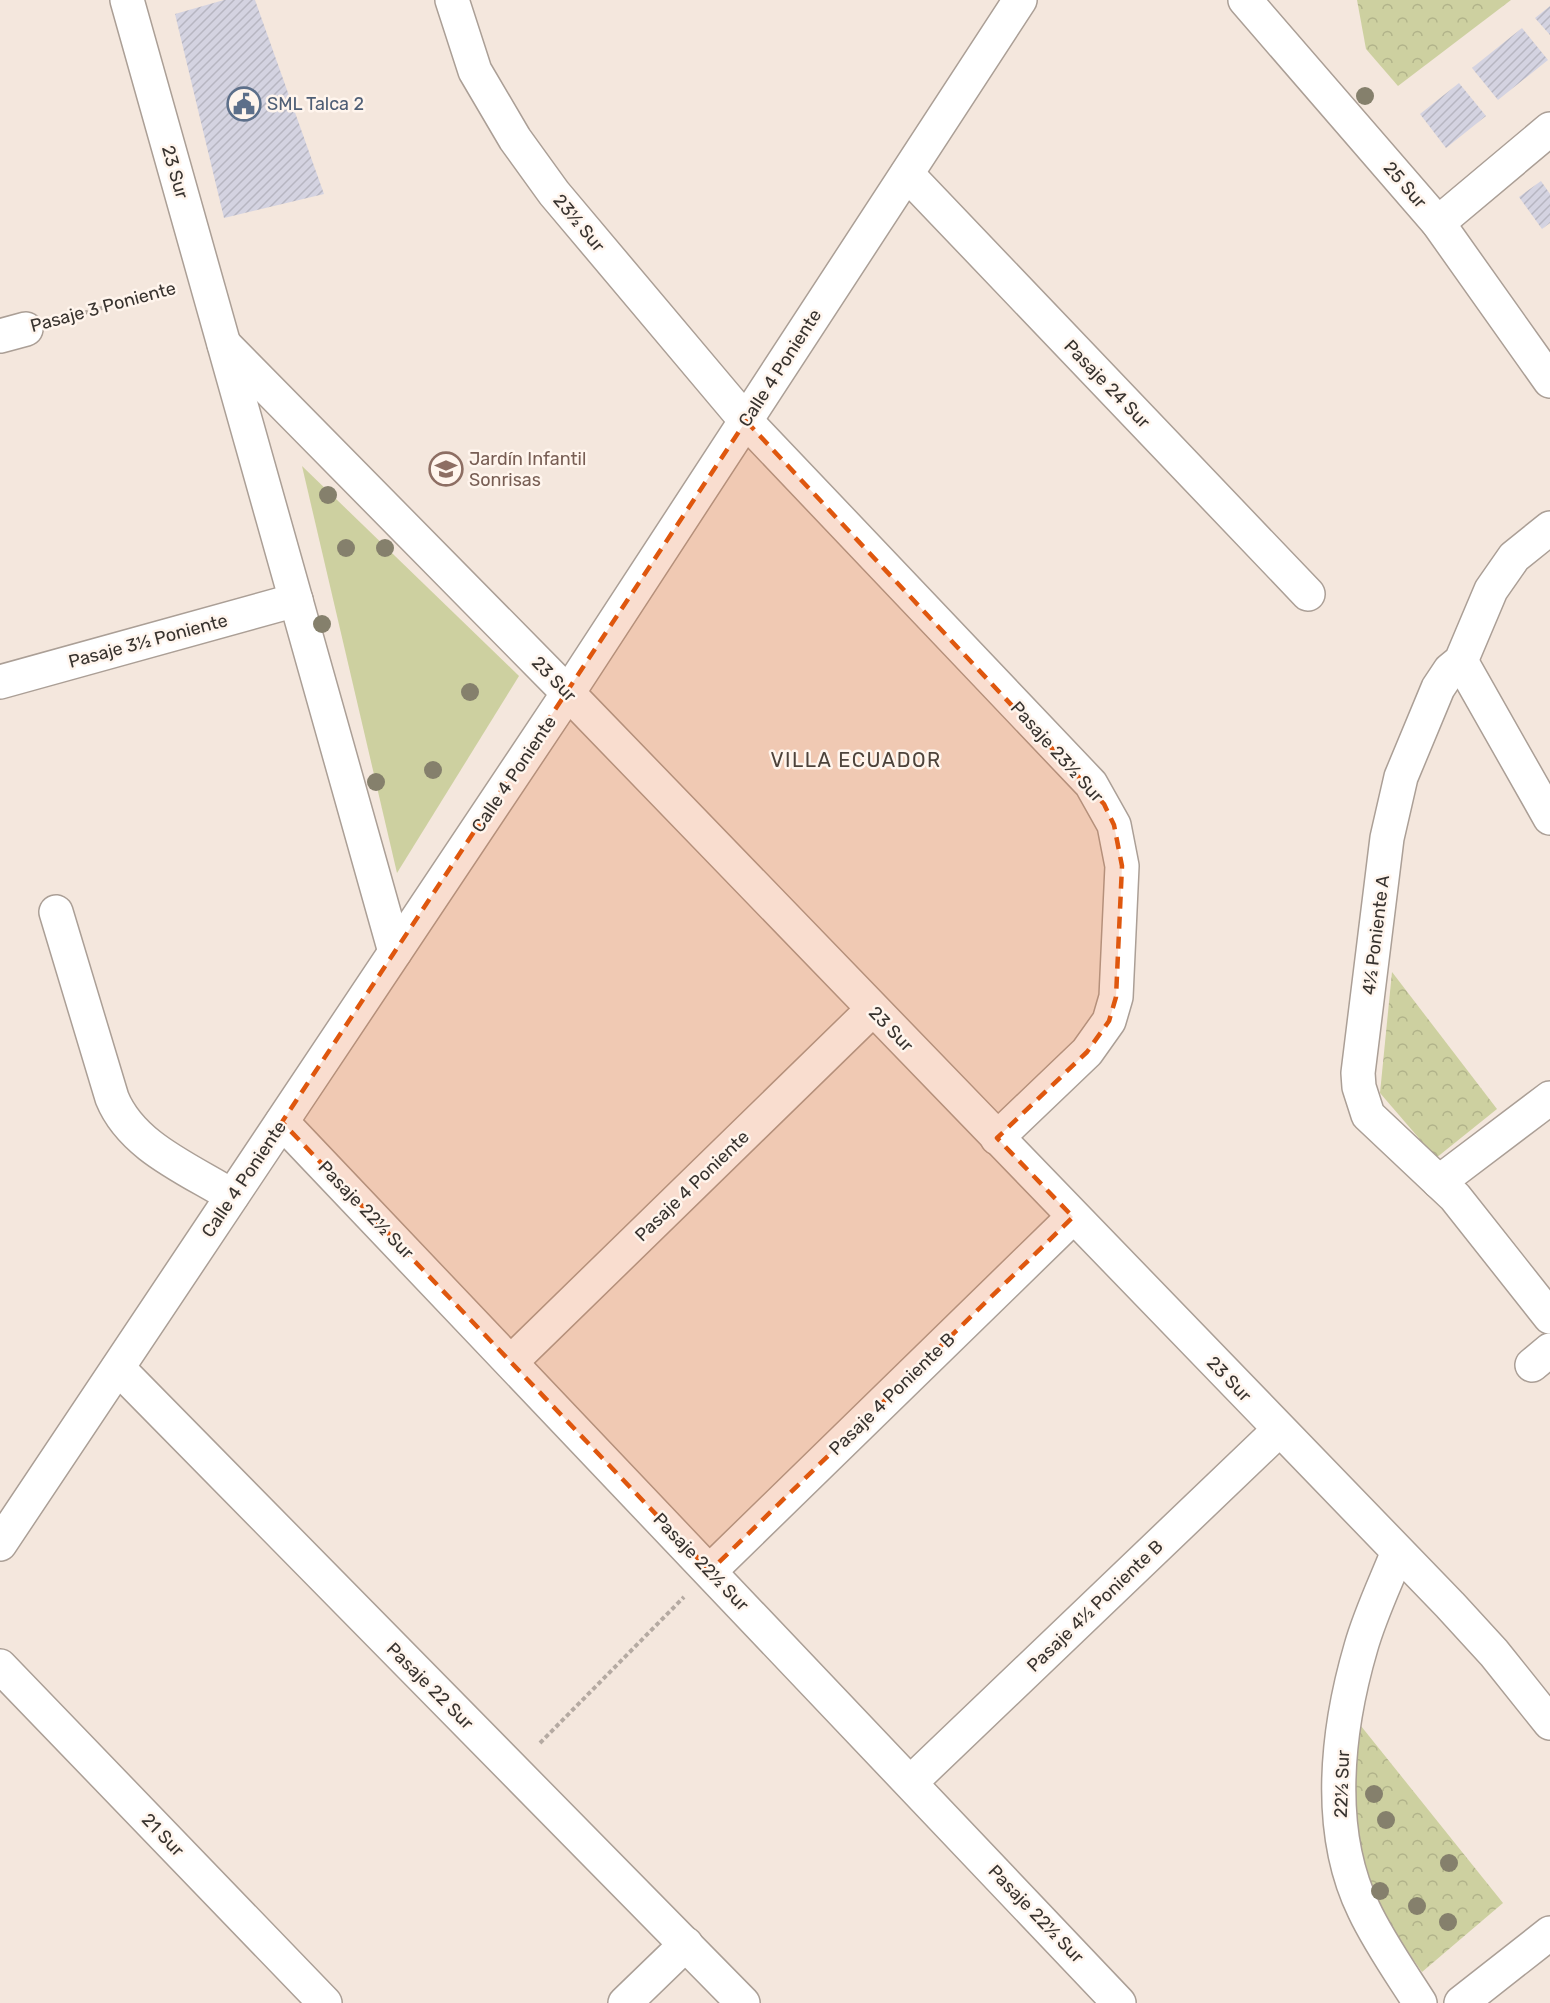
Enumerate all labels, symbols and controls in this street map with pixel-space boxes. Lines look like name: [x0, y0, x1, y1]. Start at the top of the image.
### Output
public building icon: SML Talca 2: [226, 86, 262, 122]
place label: SML Talca 2: [267, 93, 364, 115]
street label: 23 Sur: [157, 143, 193, 201]
street label: 25 Sur: [1379, 157, 1431, 213]
street label: 23½ Sur: [549, 190, 610, 256]
street label: Pasaje 3 Poniente: [28, 277, 178, 337]
street label: Calle 4 Poniente: [734, 305, 826, 431]
street label: Pasaje 24 Sur: [1059, 335, 1155, 433]
place label: Jardín Infantil Sonrisas: [469, 448, 586, 491]
school or university icon: Jardín Infantil Sonrisas: [428, 451, 464, 487]
street label: Pasaje 3½ Poniente: [66, 609, 230, 673]
street label: 23 Sur: [527, 652, 581, 706]
street label: Pasaje 23½ Sur: [1006, 697, 1108, 807]
street label: Calle 4 Poniente: [467, 712, 561, 836]
district label: VILLA ECUADOR: [770, 748, 942, 772]
street label: 4½ Poniente A: [1358, 874, 1394, 996]
street label: 23 Sur: [864, 1002, 918, 1056]
street label: Calle 4 Poniente: [197, 1117, 291, 1241]
street label: Pasaje 4 Poniente: [630, 1126, 754, 1246]
street label: Pasaje 22½ Sur: [314, 1156, 418, 1264]
street label: Pasaje 4 Poniente B: [824, 1328, 960, 1460]
street label: 23 Sur: [1202, 1352, 1256, 1406]
street label: Pasaje 22½ Sur: [649, 1508, 753, 1616]
street label: Pasaje 4½ Poniente B: [1022, 1535, 1168, 1677]
street label: Pasaje 22 Sur: [382, 1638, 478, 1734]
street label: 22½ Sur: [1330, 1749, 1354, 1819]
street label: 21 Sur: [137, 1809, 189, 1861]
street label: Pasaje 22½ Sur: [984, 1860, 1088, 1968]

